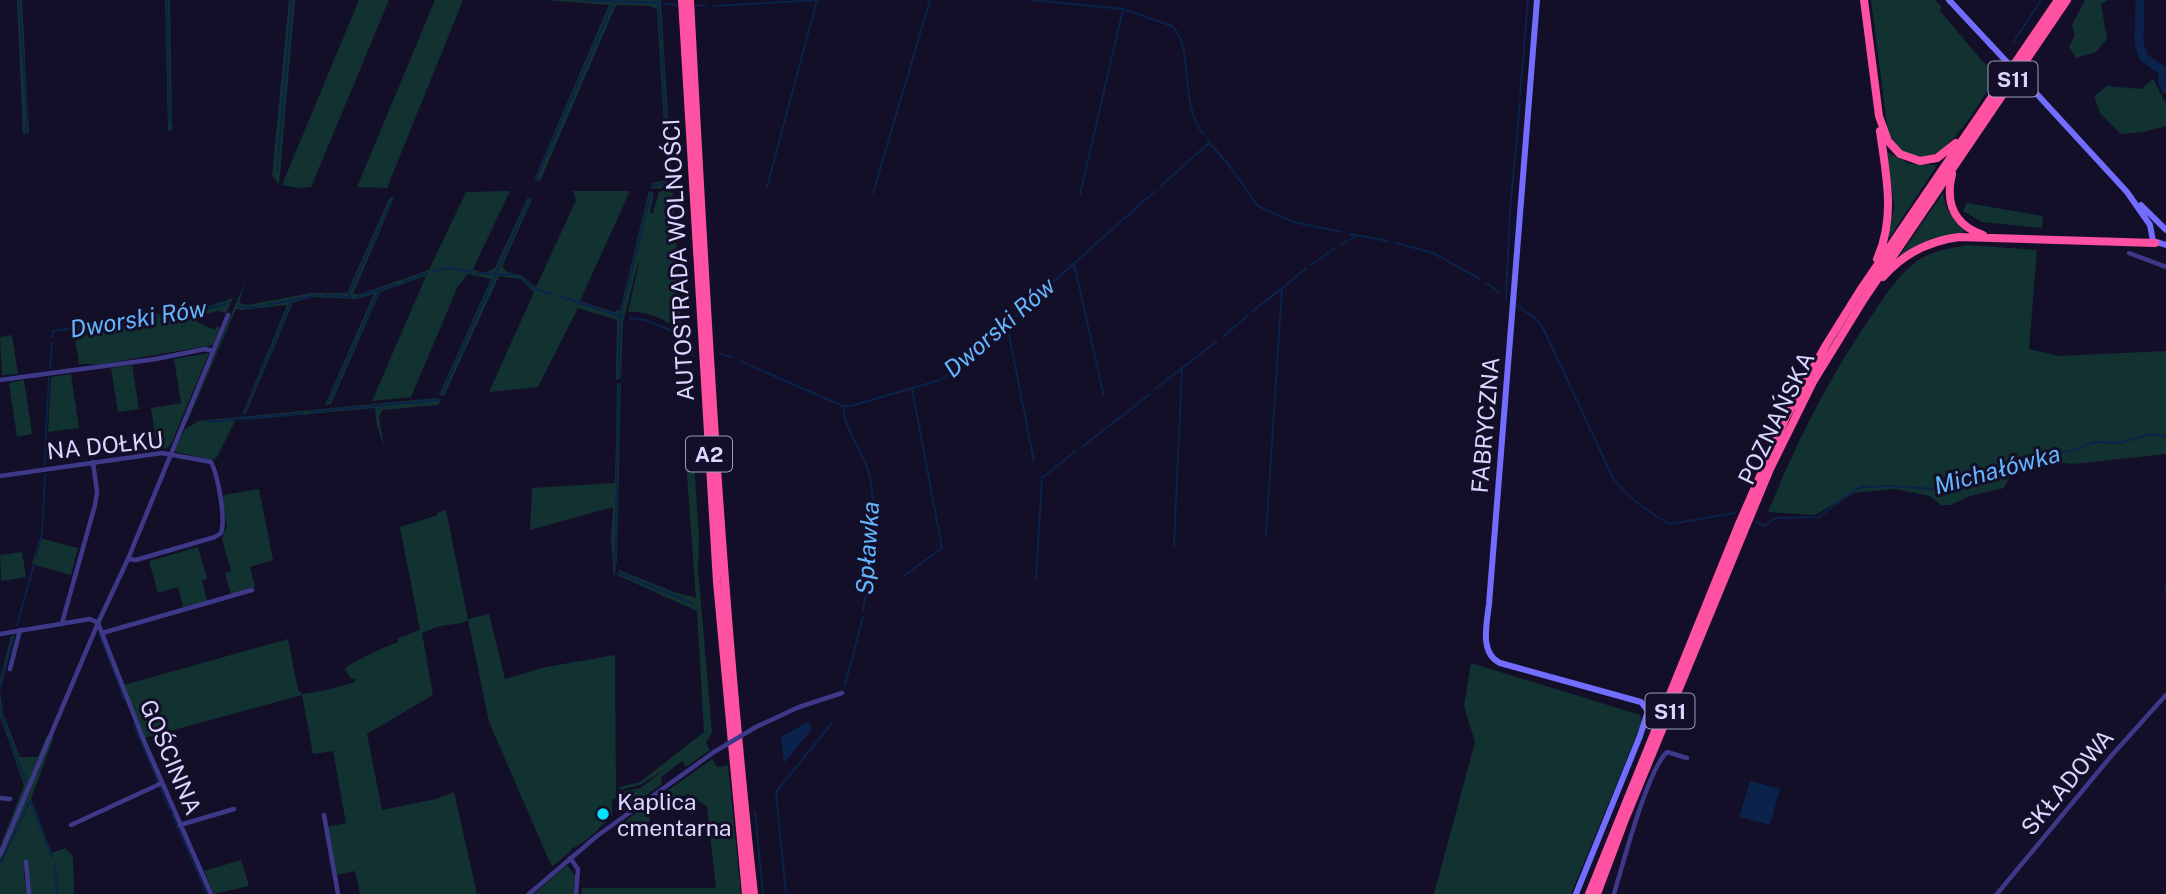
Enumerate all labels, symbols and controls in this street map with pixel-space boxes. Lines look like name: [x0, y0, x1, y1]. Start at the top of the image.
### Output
road number: S11: [1988, 62, 2038, 96]
street label: AUTOSTRADA WOLNOŚCI: [657, 118, 699, 402]
water label: Dworski Rów: [938, 270, 1061, 383]
water label: Dworski Rów: [68, 293, 210, 343]
street label: POZNAŃSKA: [1732, 347, 1820, 489]
street label: FABRYCZNA: [1466, 356, 1504, 494]
street label: NA DOŁKU: [45, 425, 165, 465]
road number: A2: [686, 436, 732, 472]
water label: Michałówka: [1931, 439, 2063, 499]
water label: Spławka: [850, 500, 884, 596]
road number: S11: [1646, 694, 1694, 728]
street label: GOŚCINNA: [135, 696, 207, 818]
street label: SKŁADOWA: [2015, 724, 2119, 840]
place label: Kaplica cmentarna: [617, 788, 732, 841]
marker: Kaplica cmentarna: [595, 806, 611, 822]

